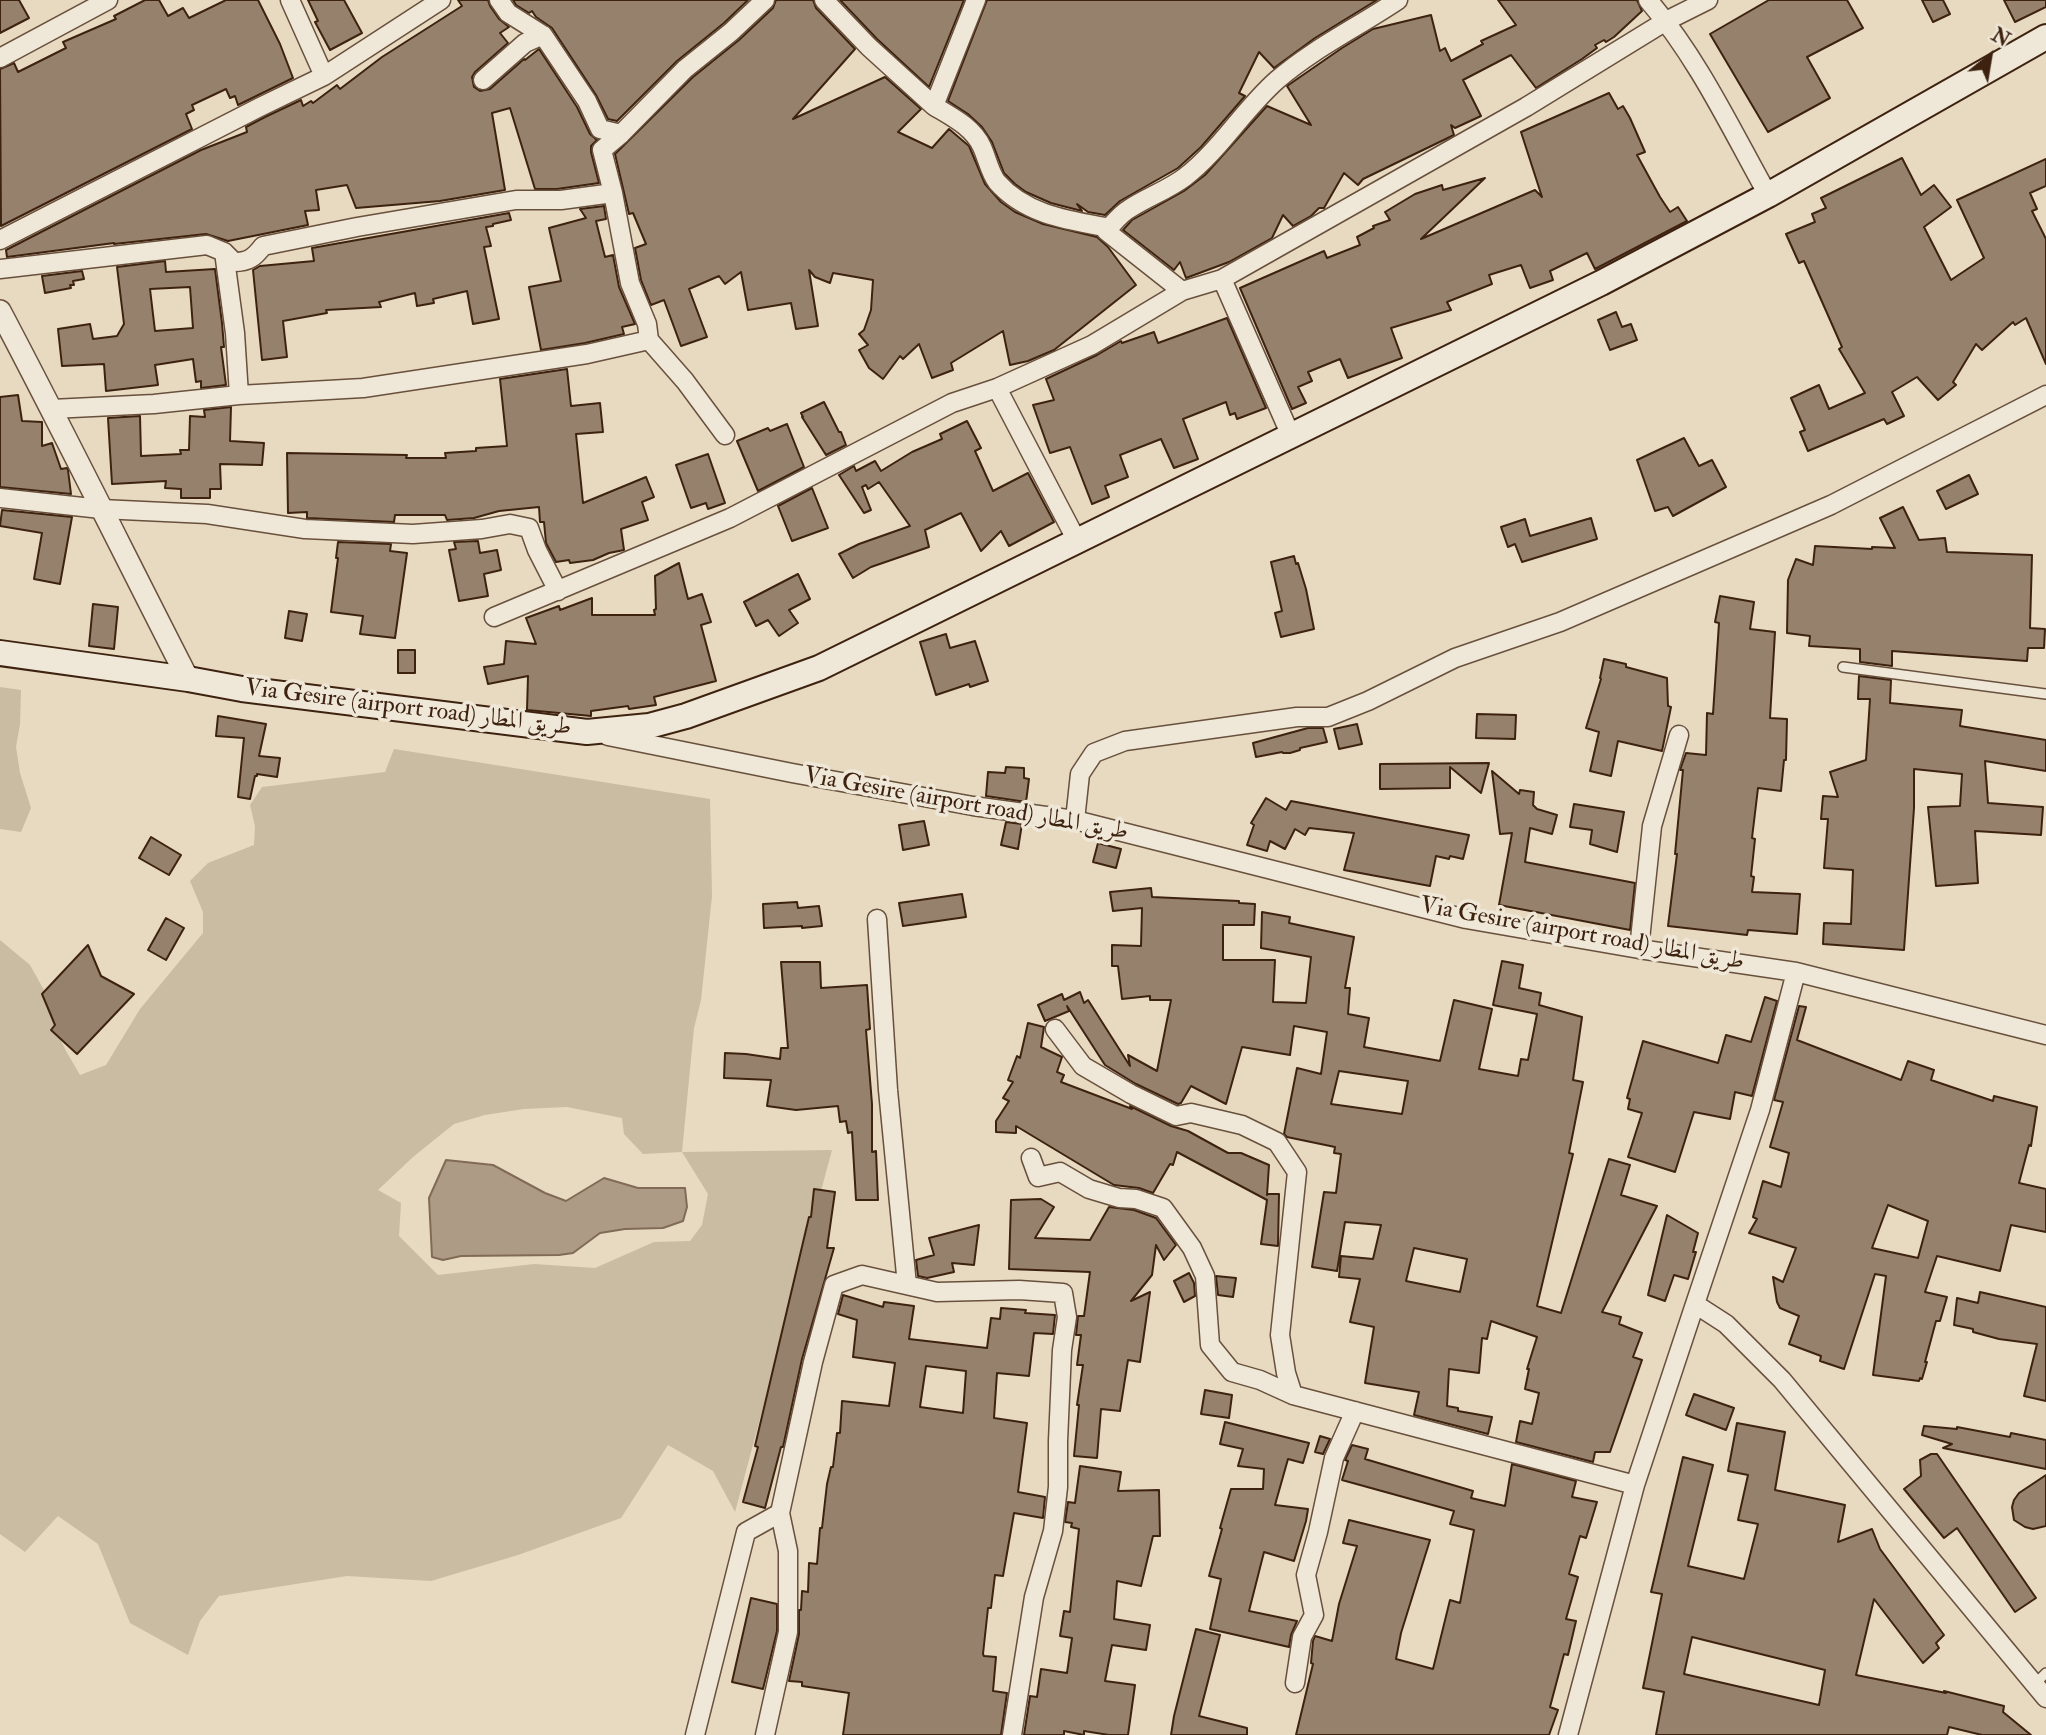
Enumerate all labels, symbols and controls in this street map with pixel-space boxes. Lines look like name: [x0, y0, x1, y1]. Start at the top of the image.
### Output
north arrow: [1955, 21, 2025, 91]
text: N: [1987, 23, 2014, 52]
street label: Via Gesire (airport road) طريق المطار: [243, 675, 573, 743]
street label: Via Gesire (airport road) طريق المطار: [802, 762, 1130, 848]
street label: Via Gesire (airport road) طريق المطار: [1418, 892, 1746, 978]

